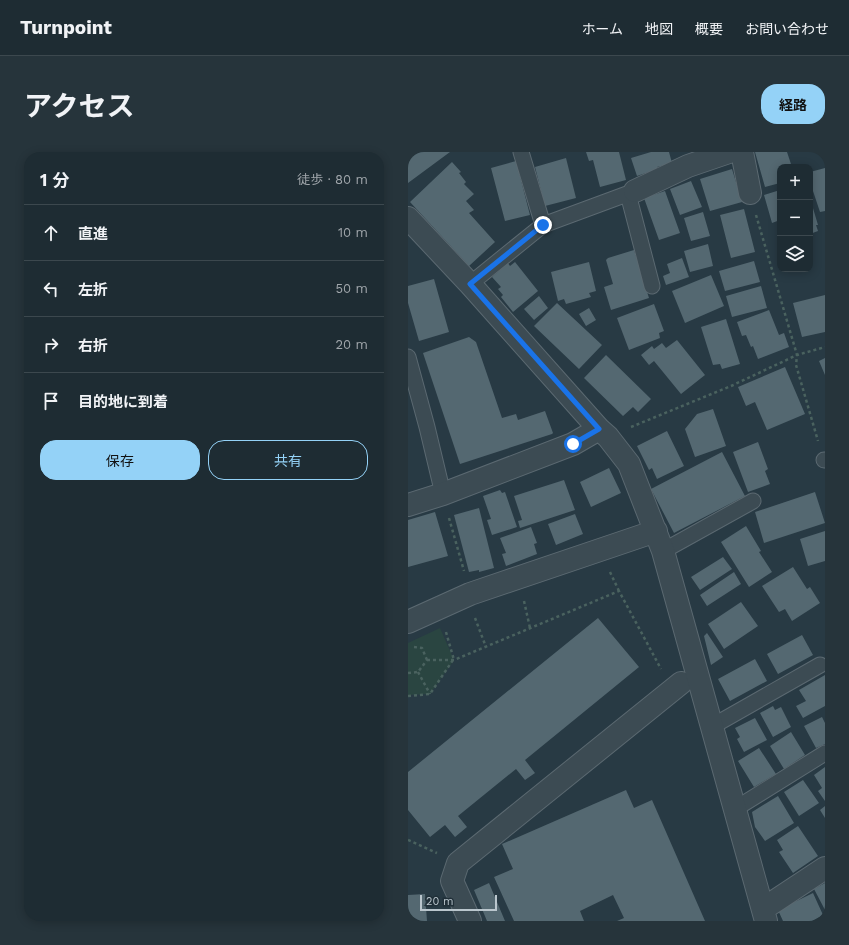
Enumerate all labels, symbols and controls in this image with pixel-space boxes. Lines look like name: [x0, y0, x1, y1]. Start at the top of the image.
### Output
text: Turnpoint: [20, 16, 112, 39]
text: ホーム: [581, 21, 623, 37]
text: 地図: [645, 21, 673, 37]
text: 概要: [695, 21, 723, 37]
text: お問い合わせ: [745, 21, 829, 37]
button: 経路: [761, 84, 825, 124]
text: アクセス: [24, 90, 135, 123]
map controls: [777, 164, 813, 272]
button: +: [777, 164, 813, 200]
text: 1 分: [40, 170, 69, 190]
text: 徒歩 · 80 m: [297, 172, 368, 187]
button: −: [777, 200, 813, 236]
route end: [534, 216, 552, 234]
icon: ahead: [40, 222, 62, 244]
text: 直進: [78, 225, 108, 243]
text: 10 m: [338, 225, 368, 240]
button: layers: [777, 236, 813, 272]
icon: left: [40, 278, 62, 300]
text: 左折: [78, 281, 108, 299]
text: 50 m: [336, 281, 368, 296]
icon: right: [40, 334, 62, 356]
text: 右折: [78, 337, 108, 355]
text: 20 m: [336, 337, 368, 352]
icon: arrive: [40, 390, 62, 412]
text: 目的地に到着: [78, 393, 168, 411]
route start: [564, 435, 582, 453]
button: 保存: [40, 440, 200, 480]
button: 共有: [208, 440, 368, 480]
scale bar: [420, 893, 497, 912]
text: 20 m: [426, 895, 454, 908]

